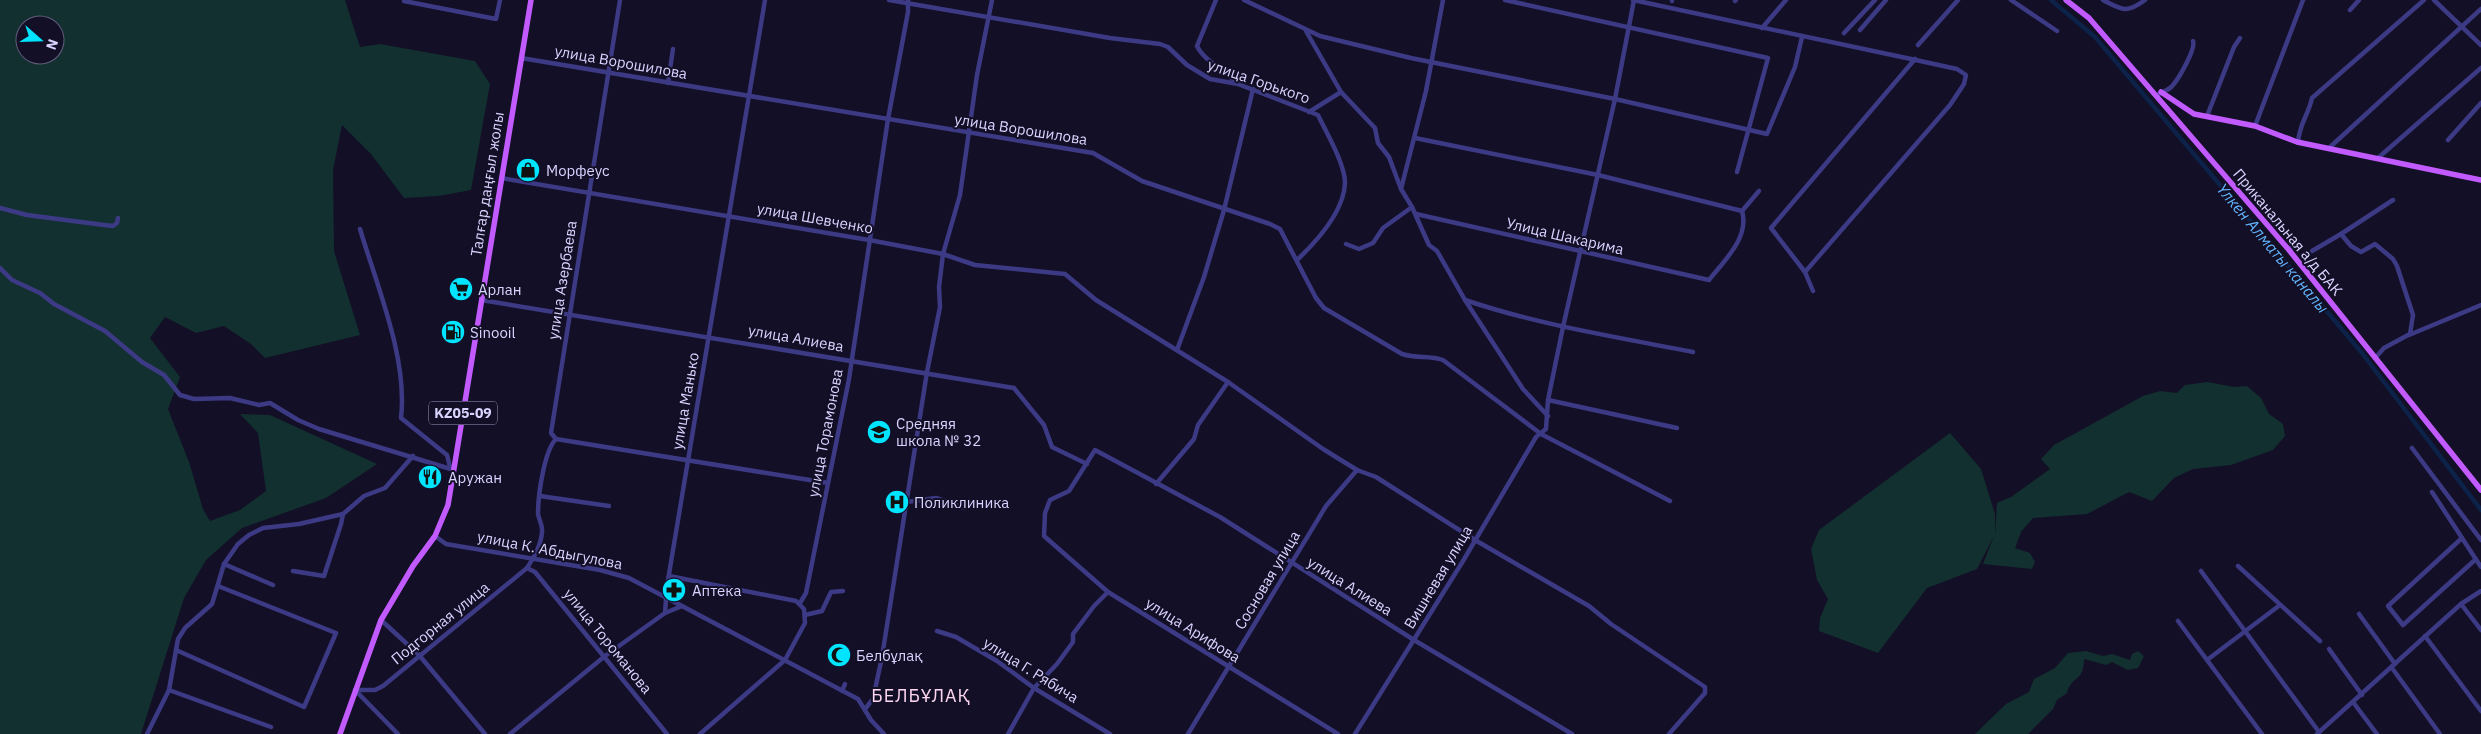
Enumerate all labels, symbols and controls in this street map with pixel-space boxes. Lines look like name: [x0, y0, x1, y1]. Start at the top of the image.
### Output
north arrow: [15, 15, 65, 65]
text: N: [42, 37, 62, 52]
street label: улица Ворошилова: [553, 41, 689, 83]
street label: улица Горького: [1205, 55, 1313, 107]
street label: улица Ворошилова: [953, 109, 1089, 149]
street label: Талғар даңғыл жолы: [466, 110, 508, 258]
shop icon: Морфеус: [515, 157, 541, 183]
place label: Морфеус: [546, 161, 610, 180]
street label: Приканальная а/д БАК: [2229, 165, 2347, 300]
water label: Үлкен Алматы каналы: [2213, 179, 2333, 317]
street label: улица Шевченко: [755, 198, 875, 238]
street label: Улица Шакарима: [1504, 213, 1626, 259]
street label: улица Азербаева: [543, 219, 581, 341]
supermarket icon: Арлан: [448, 276, 474, 302]
place label: Арлан: [478, 280, 522, 299]
fuel station icon: Sinooil: [440, 319, 466, 345]
street label: улица Алиева: [747, 320, 845, 356]
place label: Sinooil: [470, 323, 516, 342]
street label: улица Манько: [667, 351, 703, 451]
street label: улица Торамонова: [803, 367, 847, 499]
road number: KZ05-09: [429, 402, 497, 424]
place label: Средняя школа № 32: [896, 414, 981, 450]
school or university icon: Средняя школа № 32: [866, 419, 892, 445]
restaurant icon: Аружан: [417, 464, 443, 490]
place label: Аружан: [448, 468, 502, 487]
hospital icon: Поликлиника: [884, 489, 910, 515]
place label: Поликлиника: [914, 493, 1009, 512]
street label: Вишневая улица: [1400, 522, 1476, 632]
street label: улица К. Абдыгулова: [476, 527, 624, 573]
street label: Сосновая улица: [1230, 527, 1304, 633]
street label: улица Алиева: [1304, 552, 1396, 620]
pharmacy icon: Аптека: [661, 577, 687, 603]
street label: Подгорная улица: [387, 578, 493, 668]
place label: Аптека: [692, 581, 741, 600]
street label: улица Тороманова: [560, 584, 656, 698]
street label: улица Арифова: [1142, 593, 1244, 667]
street label: улица Г. Рябича: [980, 633, 1082, 707]
mosque icon: Белбұлақ: [826, 642, 852, 668]
place label: Белбұлақ: [856, 646, 923, 665]
district label: БЕЛБҰЛАҚ: [871, 684, 971, 707]

